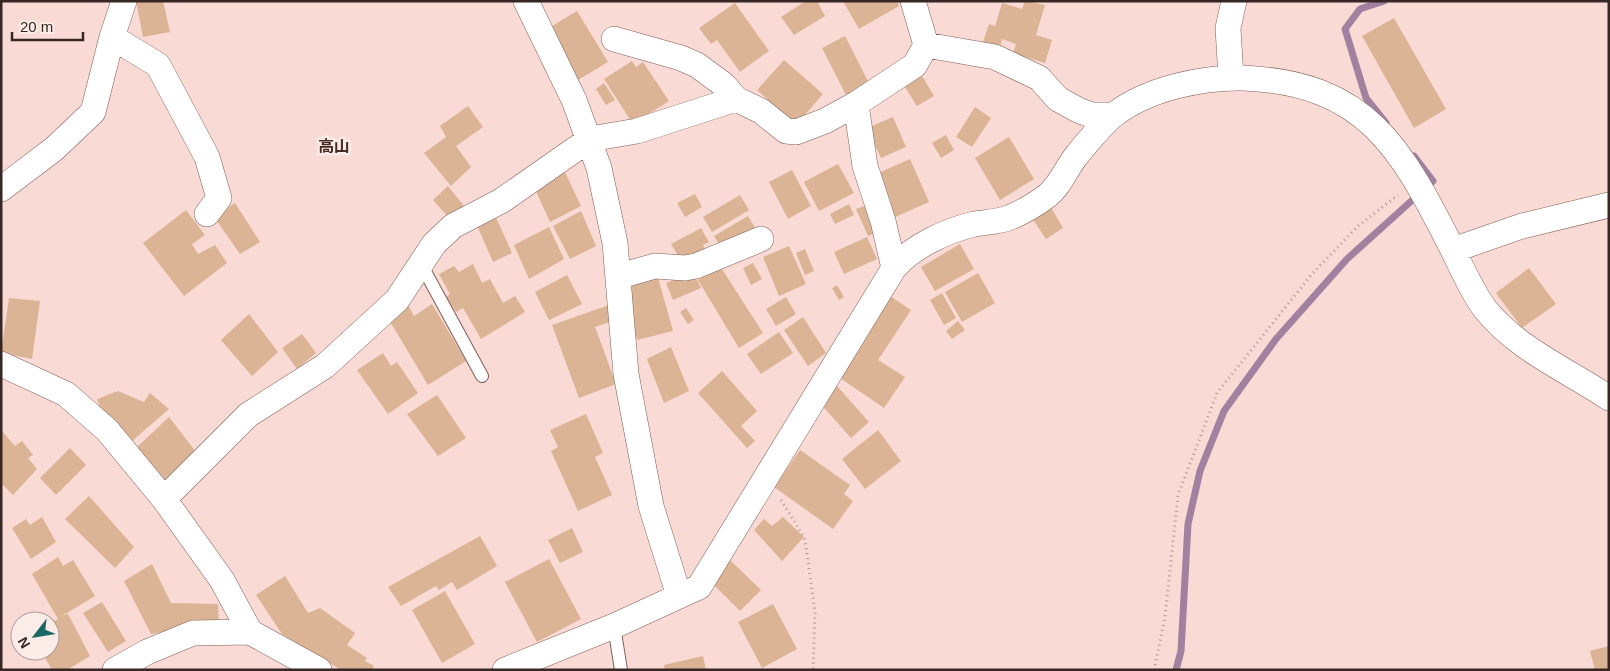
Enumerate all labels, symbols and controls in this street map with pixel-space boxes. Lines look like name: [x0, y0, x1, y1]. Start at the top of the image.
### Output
scale bar: [12, 10, 84, 42]
text: 20 m: [20, 18, 53, 35]
district label: 高山: [318, 138, 350, 155]
north arrow: [10, 611, 60, 661]
text: N: [14, 634, 33, 651]

